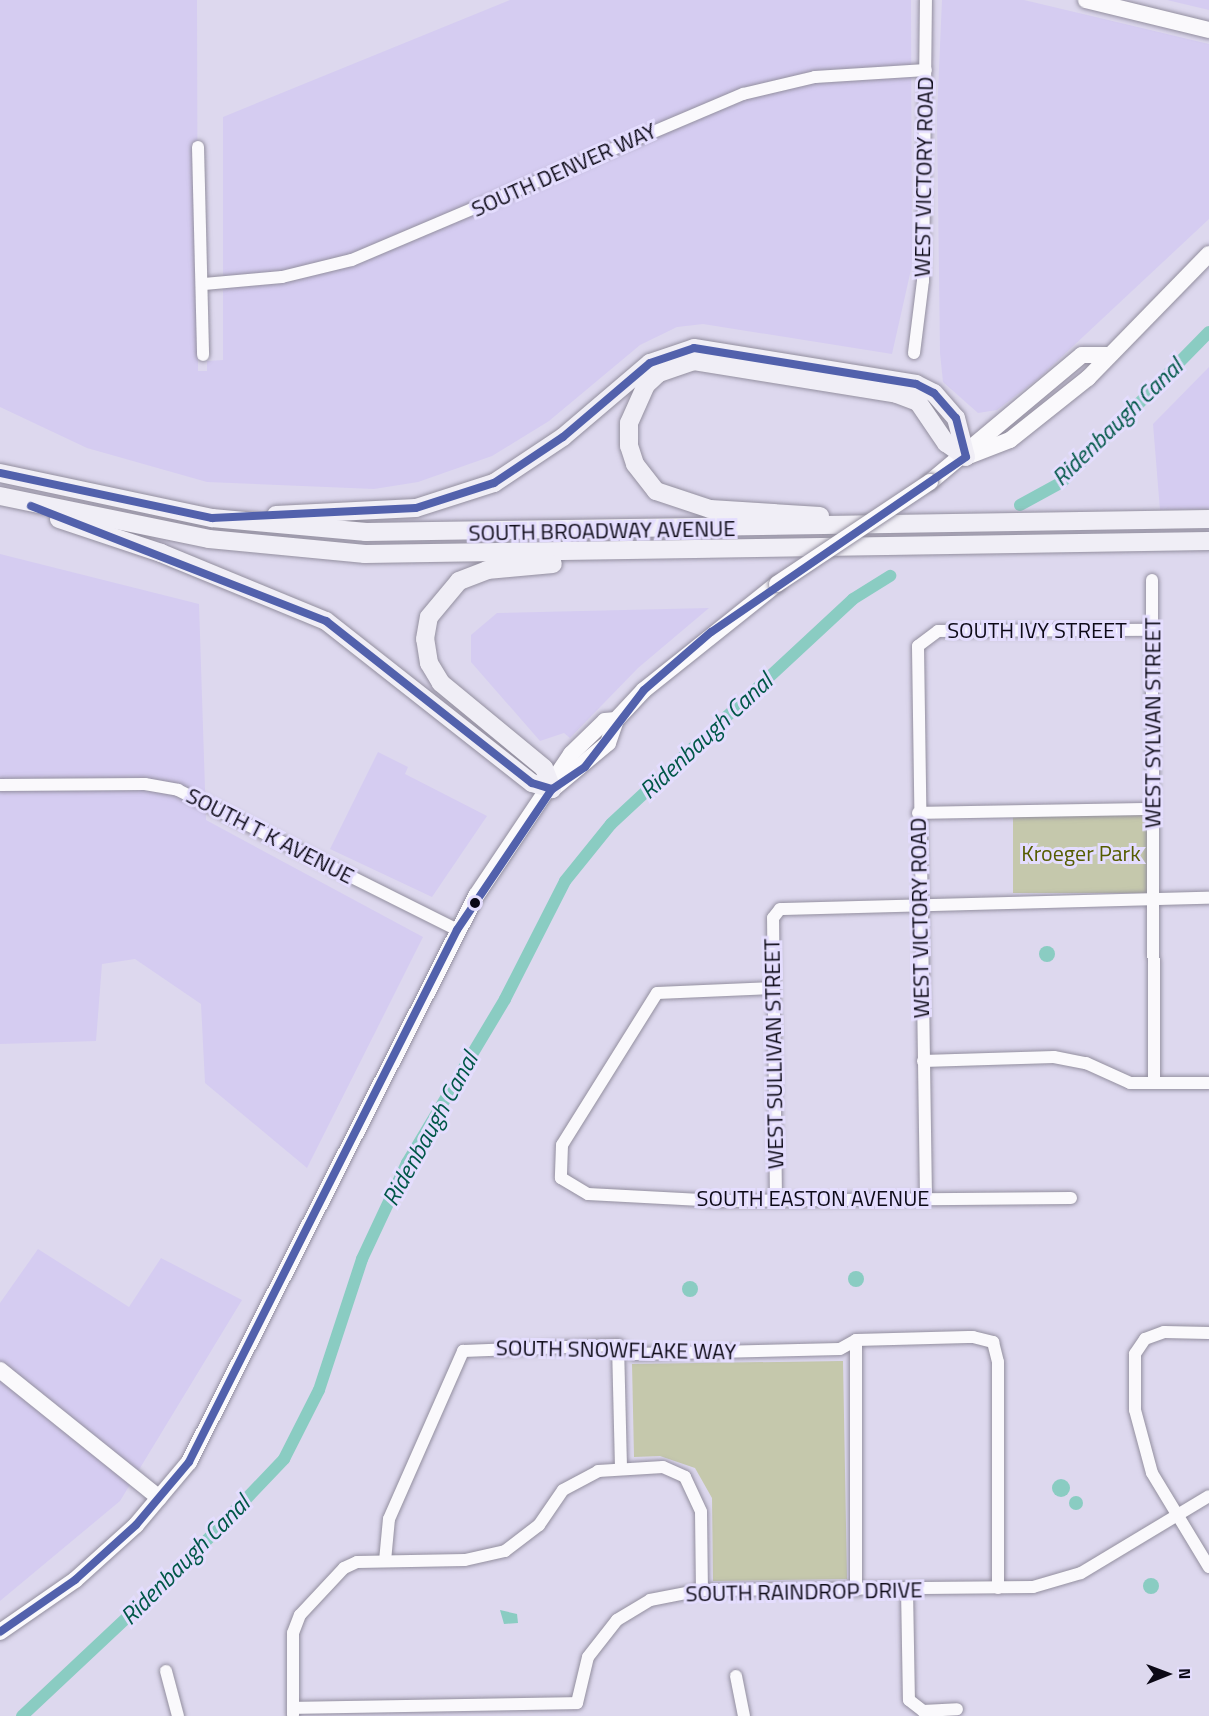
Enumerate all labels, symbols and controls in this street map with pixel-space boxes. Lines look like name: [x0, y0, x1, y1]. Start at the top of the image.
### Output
street label: WEST VICTORY ROAD: [909, 76, 939, 278]
street label: SOUTH DENVER WAY: [468, 117, 660, 223]
water label: Ridenbaugh Canal: [1046, 352, 1188, 492]
street label: SOUTH BROADWAY AVENUE: [468, 515, 736, 547]
street label: SOUTH IVY STREET: [947, 618, 1127, 644]
street label: WEST SYLVAN STREET: [1140, 618, 1166, 828]
water label: Ridenbaugh Canal: [634, 667, 778, 805]
street label: SOUTH T K AVENUE: [182, 782, 358, 890]
street label: WEST VICTORY ROAD: [905, 817, 935, 1019]
park label: Kroeger Park: [1021, 841, 1141, 867]
unlabelled marker: [469, 897, 481, 909]
street label: WEST SULLIVAN STREET: [759, 939, 789, 1169]
water label: Ridenbaugh Canal: [376, 1047, 484, 1211]
street label: SOUTH EASTON AVENUE: [697, 1186, 929, 1212]
street label: SOUTH SNOWFLAKE WAY: [496, 1335, 736, 1365]
water label: Ridenbaugh Canal: [114, 1489, 256, 1631]
street label: SOUTH RAINDROP DRIVE: [685, 1577, 923, 1607]
north arrow: [1137, 1644, 1197, 1704]
text: N: [1173, 1668, 1197, 1679]

